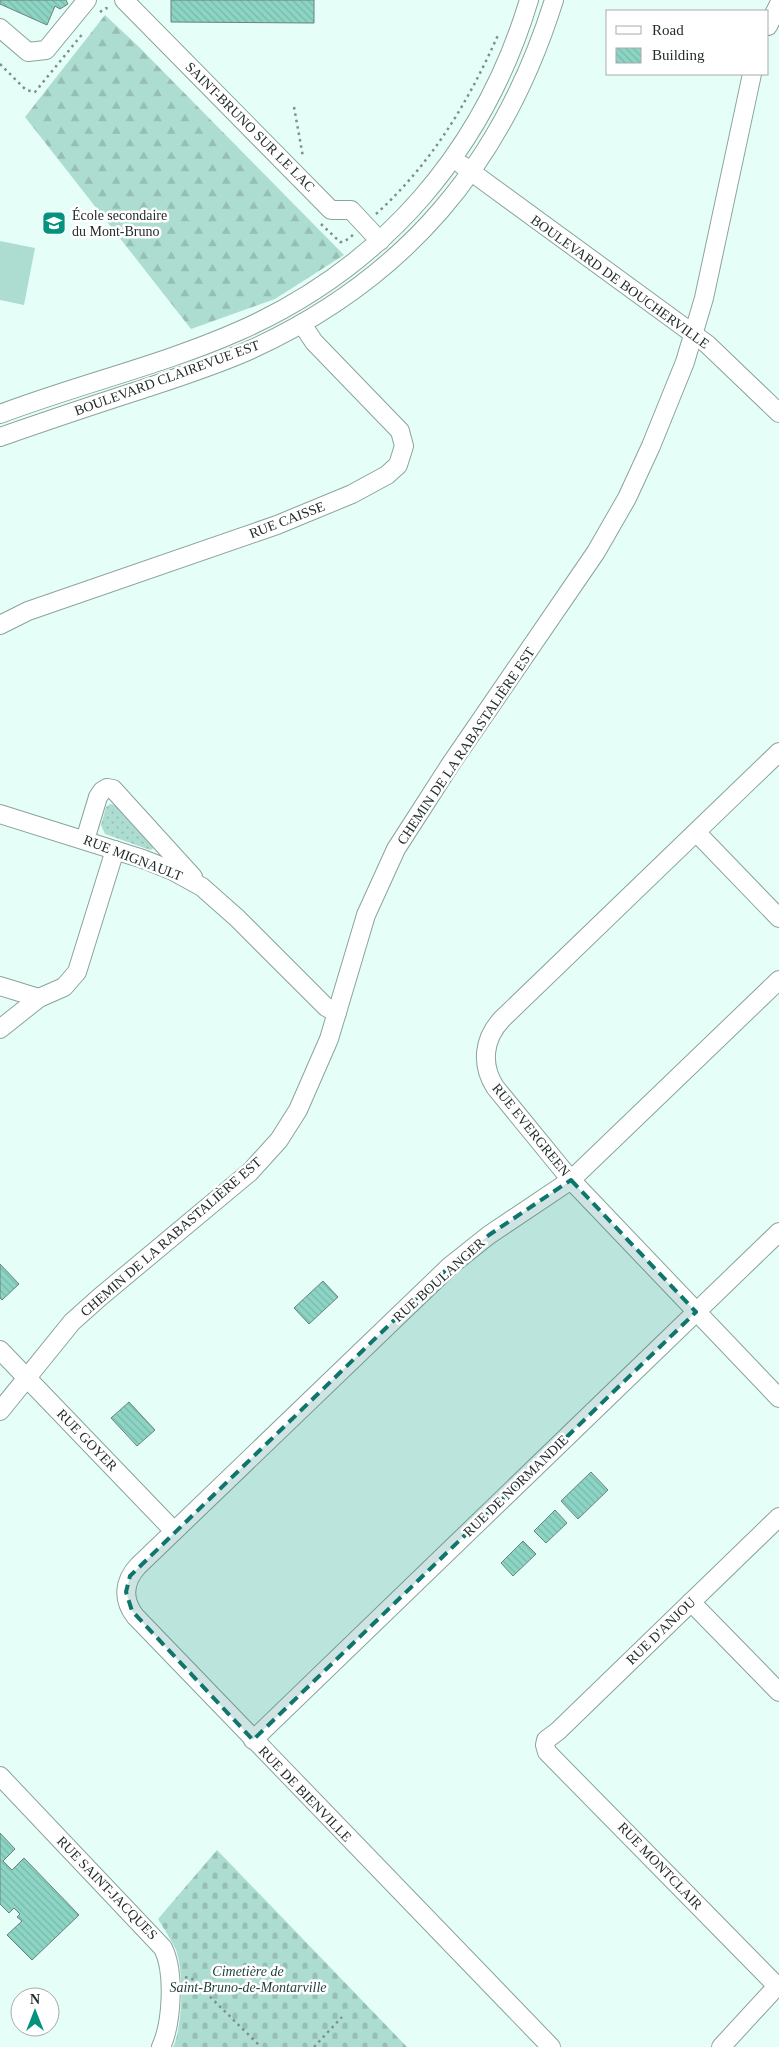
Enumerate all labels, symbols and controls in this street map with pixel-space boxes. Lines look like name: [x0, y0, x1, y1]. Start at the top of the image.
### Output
legend: [606, 10, 769, 75]
text: Road: [652, 22, 684, 38]
text: Building: [652, 47, 705, 63]
street label: SAINT-BRUNO SUR LE LAC: [182, 59, 318, 195]
place label: École secondaire du Mont-Bruno: [72, 207, 167, 239]
school or university icon: École secondaire du Mont-Bruno: [41, 210, 67, 236]
street label: BOULEVARD DE BOUCHERVILLE: [528, 212, 712, 352]
street label: BOULEVARD CLAIREVUE EST: [72, 337, 262, 419]
street label: RUE CAISSE: [247, 499, 327, 541]
street label: CHEMIN DE LA RABASTALIÈRE EST: [393, 644, 538, 847]
street label: RUE MIGNAULT: [81, 832, 185, 884]
street label: RUE EVERGREEN: [489, 1081, 573, 1179]
street label: CHEMIN DE LA RABASTALIÈRE EST: [77, 1153, 265, 1320]
street label: RUE BOULANGER: [390, 1235, 488, 1325]
street label: RUE GOYER: [54, 1406, 121, 1474]
street label: RUE DE NORMANDIE: [461, 1432, 571, 1540]
street label: RUE D'ANJOU: [623, 1594, 699, 1668]
street label: RUE DE BIENVILLE: [256, 1743, 354, 1845]
street label: RUE MONTCLAIR: [615, 1820, 706, 1913]
street label: RUE SAINT-JACQUES: [54, 1833, 160, 1943]
park label: Cimetière de Saint-Bruno-de-Montarville: [169, 1964, 327, 1995]
north arrow: [10, 1987, 60, 2037]
text: N: [30, 1992, 40, 2007]

